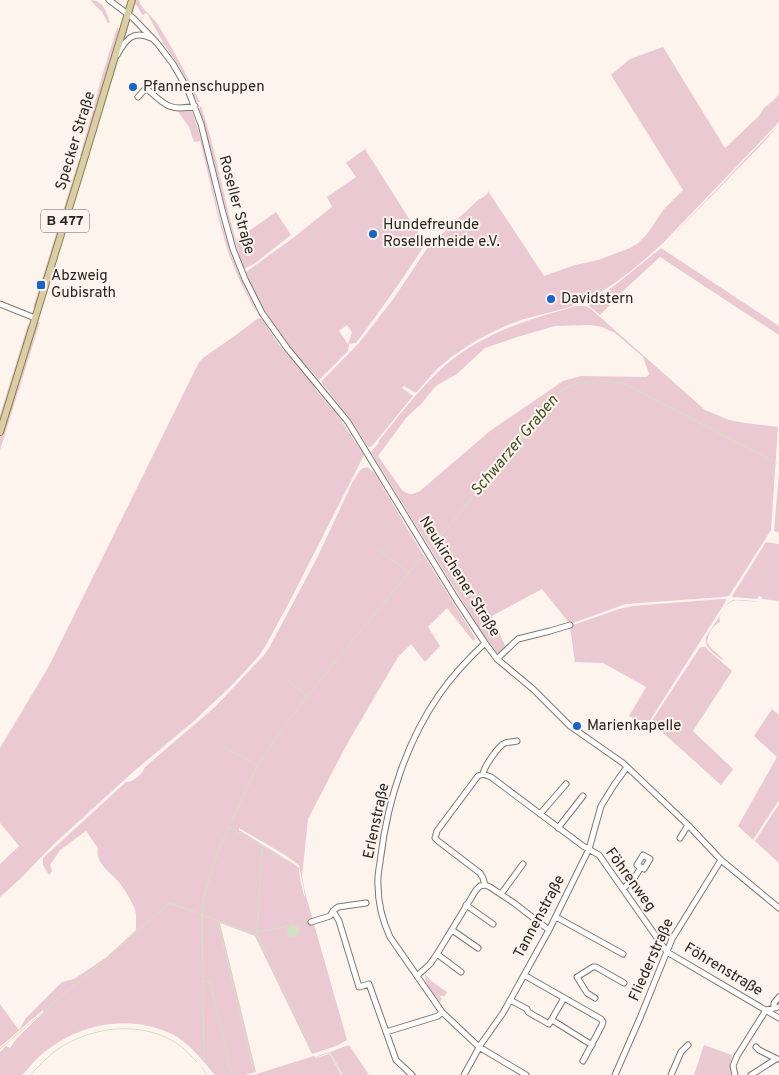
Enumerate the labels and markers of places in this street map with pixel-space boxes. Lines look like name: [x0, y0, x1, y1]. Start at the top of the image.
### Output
place label: Pfannenschuppen: [143, 78, 265, 97]
marker: Pfannenschuppen: [127, 81, 139, 93]
place label: Hundefreunde Rosellerheide e.V.: [383, 216, 500, 252]
marker: Hundefreunde Rosellerheide e.V.: [367, 228, 379, 240]
place label: Abzweig Gubisrath: [51, 267, 116, 303]
marker: Abzweig Gubisrath: [35, 279, 47, 291]
place label: Davidstern: [561, 290, 634, 309]
marker: Davidstern: [545, 293, 557, 305]
place label: Marienkapelle: [587, 717, 681, 736]
marker: Marienkapelle: [571, 720, 583, 732]

